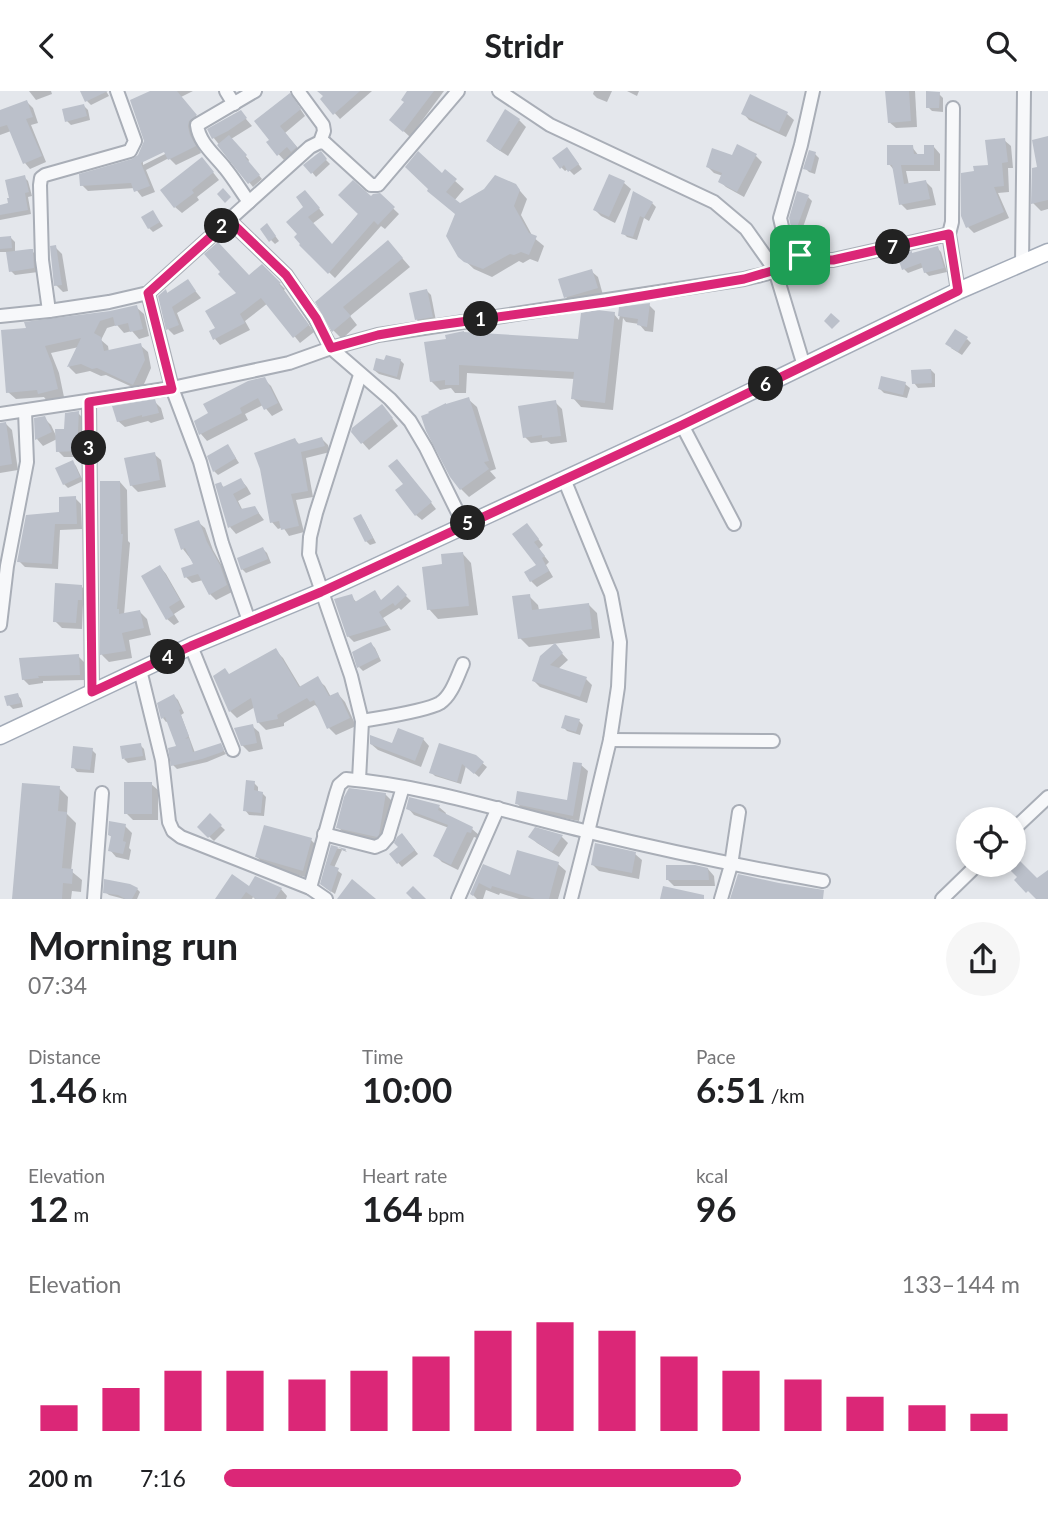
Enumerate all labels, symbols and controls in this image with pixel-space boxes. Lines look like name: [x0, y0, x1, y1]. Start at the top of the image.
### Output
text: Stridr: [485, 26, 563, 65]
icon: back: [28, 27, 66, 65]
icon: search: [982, 27, 1020, 65]
pin: 2: [204, 209, 240, 243]
text: 2: [216, 214, 227, 237]
pin: [770, 225, 830, 285]
pin: 7: [876, 229, 910, 265]
text: 7: [887, 235, 898, 258]
icon: arrive: [781, 236, 819, 274]
pin: 1: [463, 301, 498, 337]
text: 1: [475, 307, 486, 330]
pin: 6: [748, 367, 784, 401]
text: 6: [760, 372, 771, 395]
pin: 3: [72, 431, 106, 465]
text: 3: [83, 436, 94, 459]
pin: 5: [450, 505, 486, 541]
text: 5: [462, 511, 473, 534]
pin: 4: [150, 639, 186, 675]
text: 4: [162, 645, 173, 668]
map controls: [956, 807, 1026, 877]
button: locate: [956, 807, 1026, 877]
text: Morning run: [28, 922, 238, 968]
button: share: [946, 922, 1020, 996]
text: 07:34: [28, 971, 87, 999]
text: Distance: [28, 1045, 101, 1068]
text: Time: [362, 1045, 403, 1068]
text: Pace: [696, 1045, 735, 1068]
text: 1.46: [28, 1068, 97, 1110]
text: 10:00: [362, 1068, 452, 1110]
text: 6:51: [696, 1068, 766, 1110]
text: km: [97, 1084, 127, 1107]
text: /km: [766, 1084, 805, 1107]
text: Elevation: [28, 1164, 105, 1187]
text: Heart rate: [362, 1164, 447, 1187]
text: kcal: [696, 1164, 728, 1187]
text: 12: [28, 1187, 69, 1229]
text: 164: [362, 1187, 423, 1229]
text: 96: [696, 1187, 737, 1229]
text: m: [69, 1203, 89, 1226]
text: bpm: [423, 1203, 465, 1226]
text: Elevation: [28, 1270, 121, 1298]
text: 133–144 m: [902, 1270, 1020, 1298]
text: 200 m: [28, 1464, 93, 1492]
text: 7:16: [140, 1464, 186, 1492]

